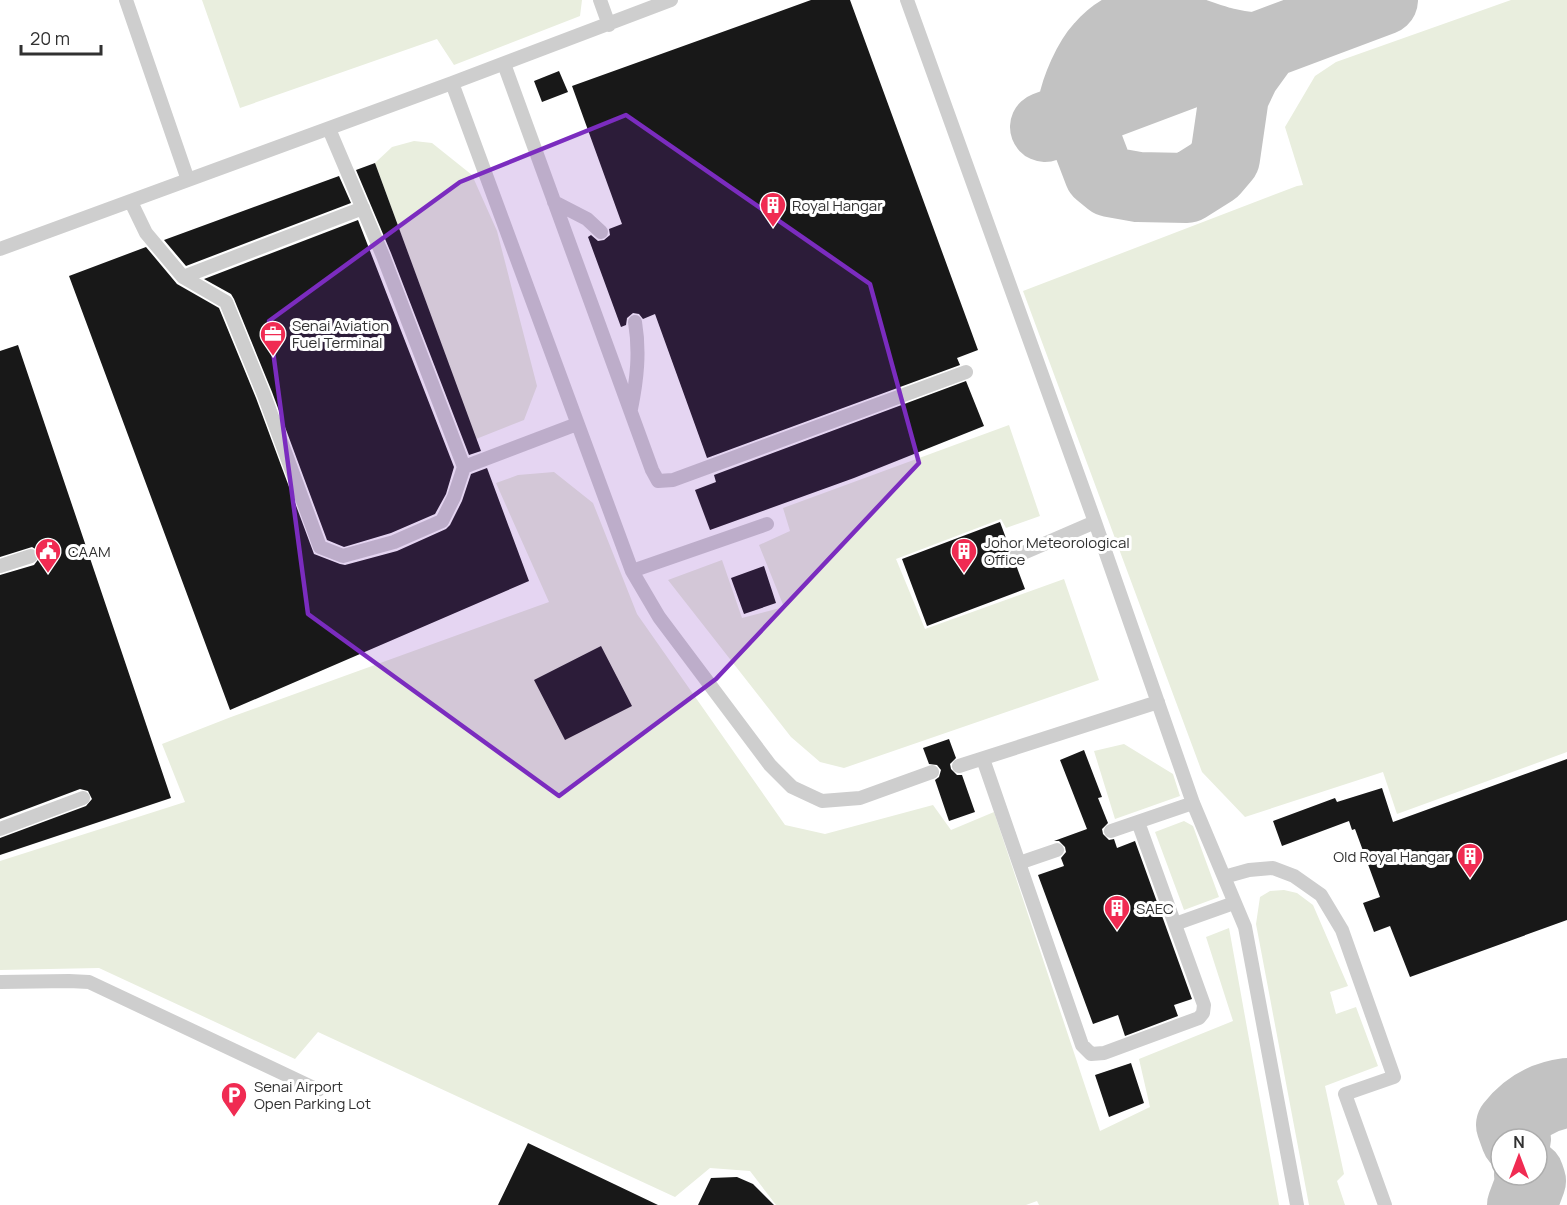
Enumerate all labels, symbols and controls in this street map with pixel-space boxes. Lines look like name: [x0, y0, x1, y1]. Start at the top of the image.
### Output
scale bar: [21, 18, 100, 56]
text: 20 m: [30, 26, 70, 50]
building icon: Royal Hangar: [758, 190, 788, 228]
place label: Royal Hangar: [792, 195, 883, 216]
place label: Senai Aviation Fuel Terminal: [292, 315, 389, 353]
office icon: Senai Aviation Fuel Terminal: [258, 319, 288, 357]
place label: Johor Meteorological Office: [984, 532, 1130, 570]
public building icon: CAAM: [33, 536, 63, 574]
building icon: Johor Meteorological Office: [949, 536, 979, 574]
place label: CAAM: [68, 541, 111, 562]
building icon: Old Royal Hangar: [1455, 841, 1485, 879]
place label: Old Royal Hangar: [1333, 846, 1451, 867]
building icon: SAEC: [1102, 893, 1132, 931]
place label: SAEC: [1136, 898, 1174, 919]
place label: Senai Airport Open Parking Lot: [254, 1076, 371, 1114]
parking icon: Senai Airport Open Parking Lot: [219, 1080, 249, 1118]
north arrow: [1489, 1127, 1549, 1187]
text: N: [1513, 1131, 1525, 1153]

